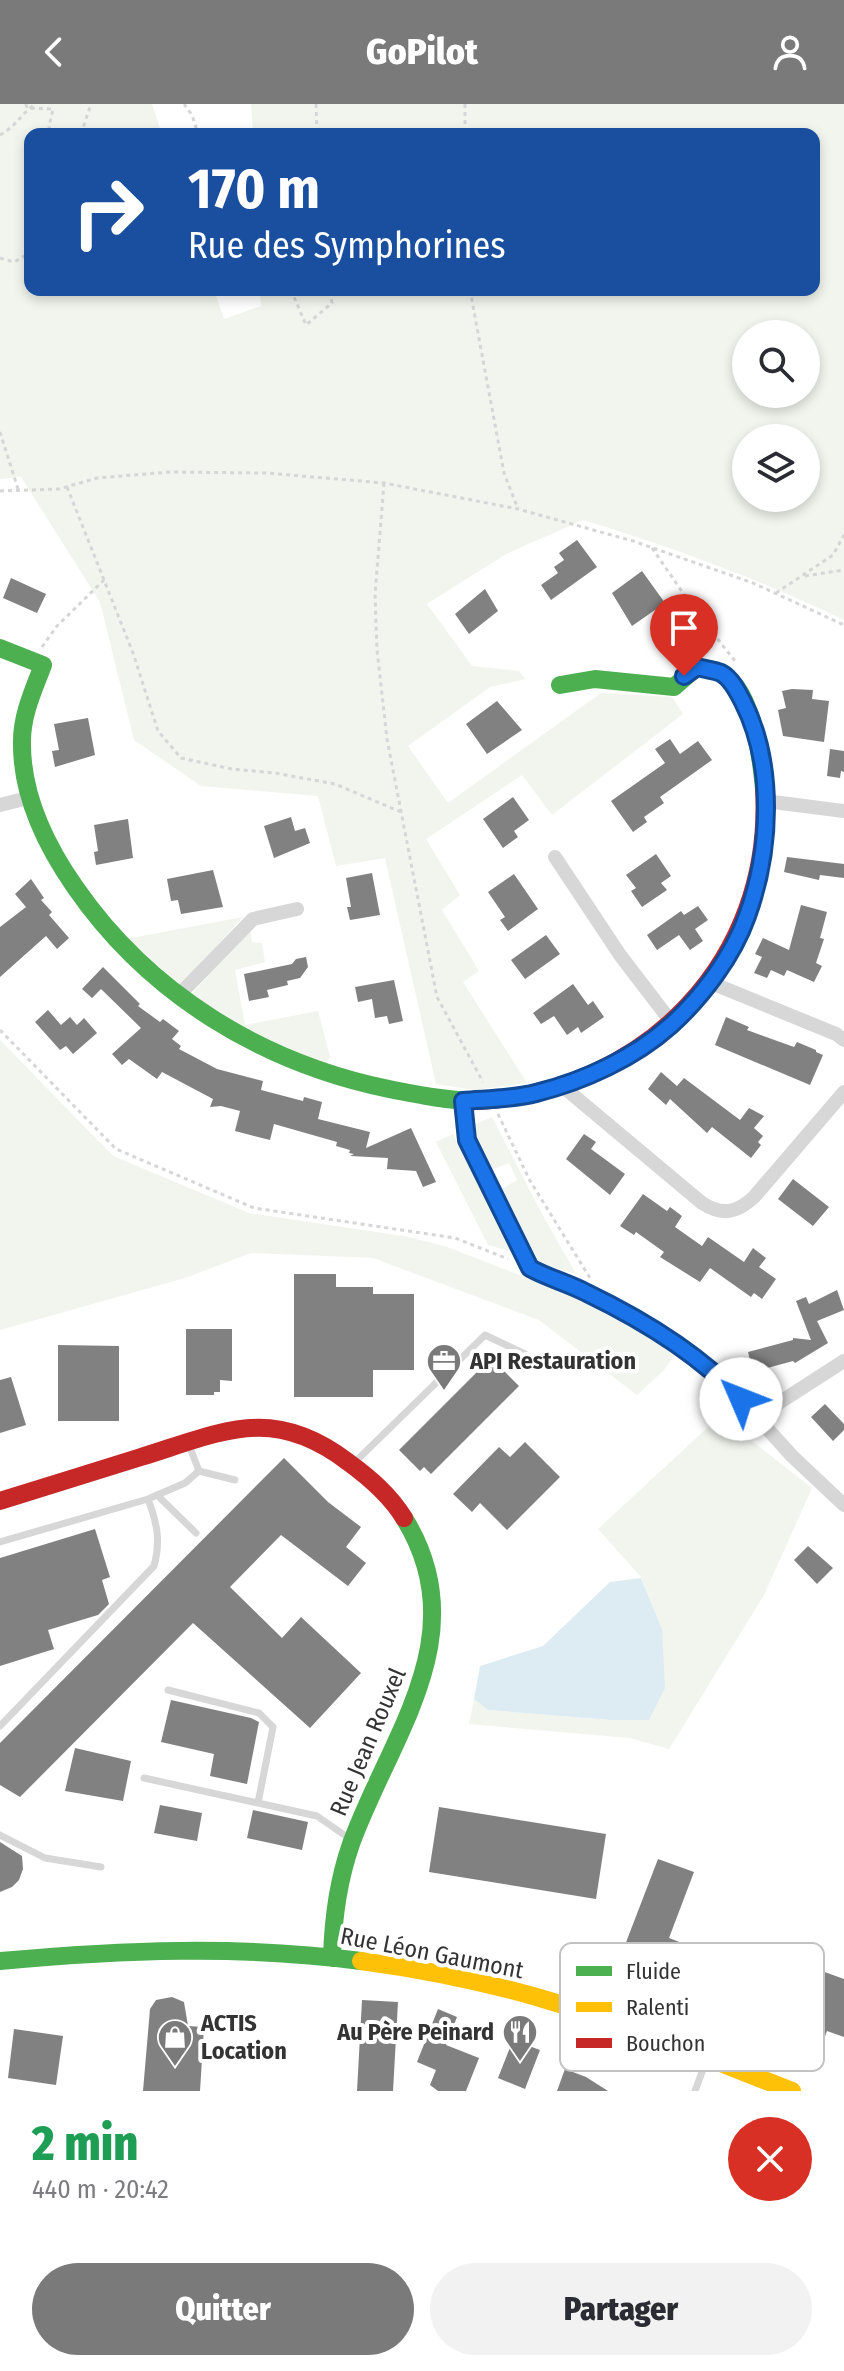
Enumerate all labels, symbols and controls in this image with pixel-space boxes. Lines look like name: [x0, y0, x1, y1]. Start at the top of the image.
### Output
icon: back: [32, 30, 76, 74]
text: GoPilot: [366, 30, 478, 74]
icon: person: [768, 30, 812, 74]
text: 170 m: [188, 156, 320, 223]
icon: right: [56, 160, 160, 264]
text: Rue des Symphorines: [188, 224, 506, 268]
map controls: [732, 320, 820, 512]
button: search: [732, 320, 820, 408]
button: layers: [732, 424, 820, 512]
pin: [650, 594, 718, 676]
icon: arrive: [662, 606, 706, 650]
office icon: API Restauration: [425, 1342, 463, 1392]
place label: API Restauration: [469, 1347, 636, 1375]
position arrow: [699, 1357, 783, 1441]
street label: Rue Jean Rouxel: [324, 1664, 412, 1820]
street label: Rue Léon Gaumont: [338, 1922, 526, 1984]
legend: [560, 1943, 824, 2071]
text: Fluide: [626, 1958, 681, 1985]
text: Ralenti: [626, 1994, 689, 2021]
place label: ACTIS Location: [200, 2009, 287, 2065]
restaurant icon: Au Père Peinard: [501, 2013, 539, 2063]
shop icon: ACTIS Location: [156, 2018, 194, 2068]
place label: Au Père Peinard: [336, 2018, 494, 2046]
text: Bouchon: [626, 2030, 705, 2057]
text: 2 min: [32, 2115, 138, 2173]
button: close: [728, 2117, 812, 2201]
text: 440 m · 20:42: [32, 2174, 169, 2205]
button: Quitter: [32, 2263, 414, 2355]
button: Partager: [430, 2263, 812, 2355]

